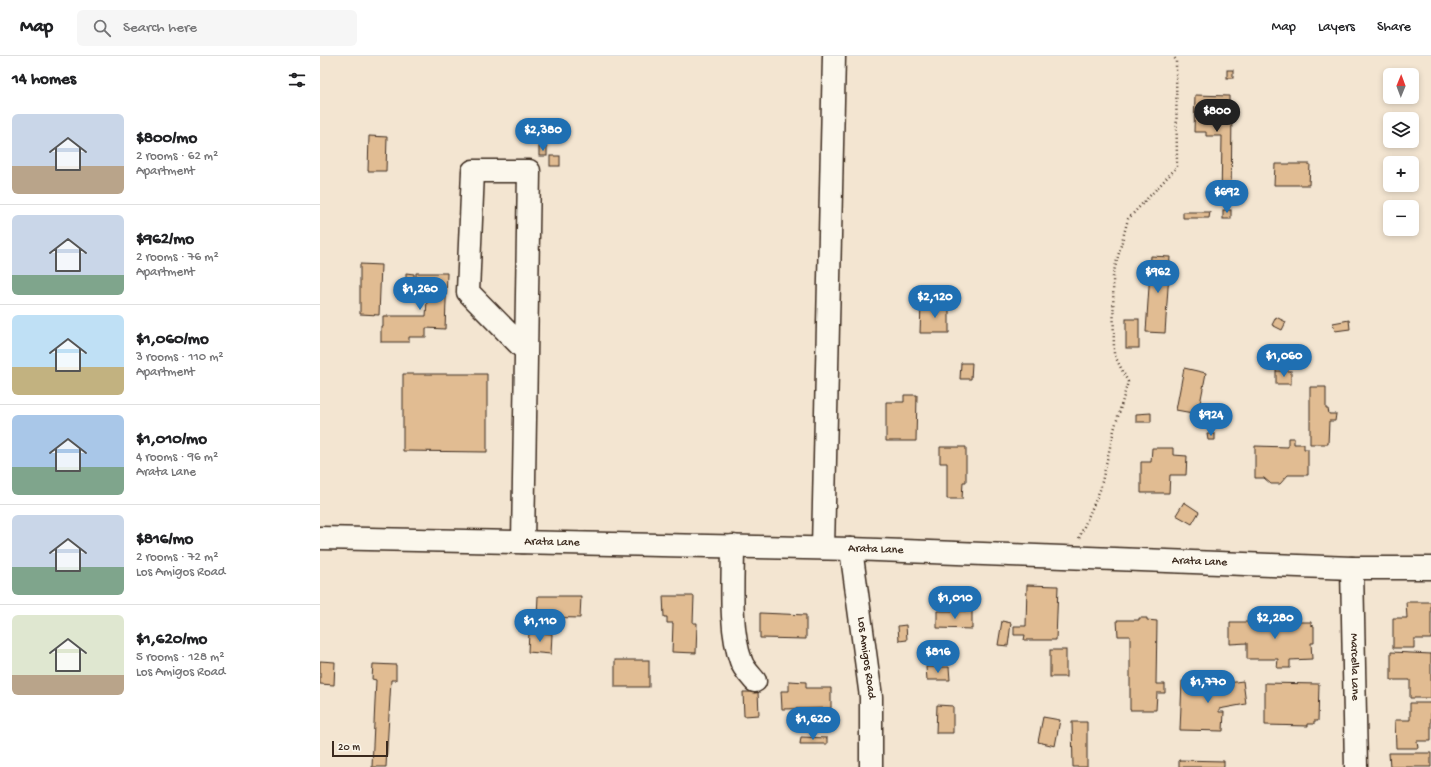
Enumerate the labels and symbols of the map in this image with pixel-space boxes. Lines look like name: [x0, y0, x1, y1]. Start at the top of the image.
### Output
north arrow: [1383, 68, 1419, 104]
pin: $800: [1193, 99, 1241, 133]
pin: $2,380: [510, 118, 576, 152]
pin: $692: [1203, 180, 1251, 214]
pin: $962: [1134, 260, 1182, 294]
pin: $1,260: [387, 277, 453, 311]
pin: $2,120: [902, 285, 968, 319]
pin: $1,060: [1251, 344, 1317, 378]
pin: $924: [1187, 403, 1235, 437]
street label: Arata Lane: [524, 535, 581, 550]
street label: Arata Lane: [848, 542, 905, 558]
street label: Arata Lane: [1172, 554, 1228, 570]
pin: $1,010: [922, 586, 988, 620]
pin: $2,280: [1242, 606, 1308, 640]
pin: $1,110: [507, 609, 573, 643]
street label: Los Amigos Road: [853, 616, 878, 701]
street label: Marcella Lane: [1346, 633, 1362, 702]
pin: $816: [914, 640, 962, 674]
pin: $1,770: [1175, 670, 1241, 704]
pin: $1,620: [780, 707, 846, 741]
scale bar: [332, 739, 388, 758]

